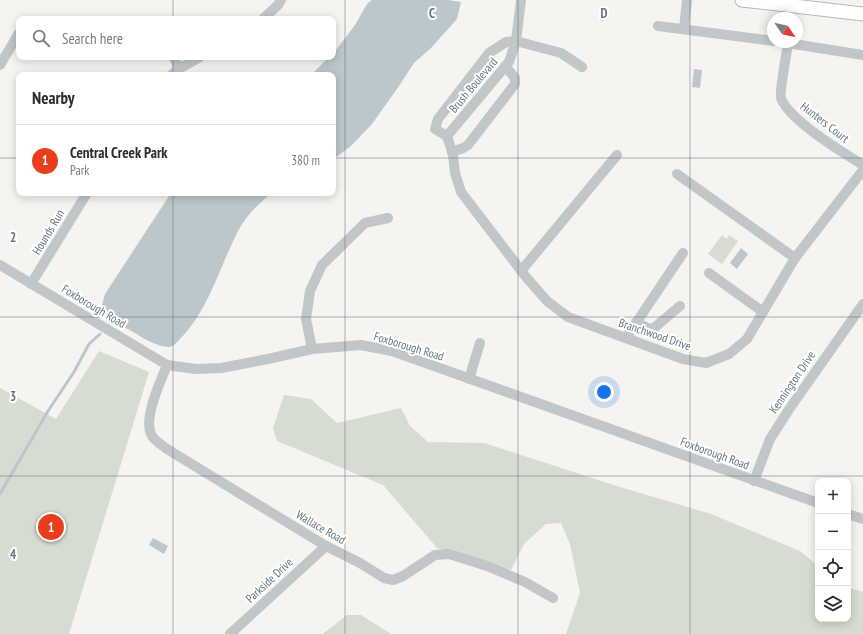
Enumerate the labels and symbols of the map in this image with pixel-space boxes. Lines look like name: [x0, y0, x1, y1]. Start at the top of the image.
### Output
text: C: [429, 5, 435, 22]
text: D: [601, 5, 608, 22]
north arrow: [767, 12, 803, 48]
street label: Brush Boulevard: [446, 54, 500, 116]
street label: Hunters Court: [798, 98, 853, 146]
street label: Hounds Run: [29, 207, 67, 257]
text: 2: [10, 229, 16, 246]
street label: Foxborough Road: [59, 281, 129, 331]
street label: Branchwood Drive: [617, 315, 693, 353]
street label: Foxborough Road: [372, 328, 446, 364]
street label: Kennington Drive: [766, 348, 818, 416]
your location: [594, 382, 614, 402]
text: 3: [10, 388, 16, 405]
street label: Foxborough Road: [678, 434, 752, 472]
street label: Wallace Road: [293, 507, 349, 547]
pin: 1: [38, 512, 64, 542]
text: 4: [10, 546, 17, 563]
street label: Parkside Drive: [242, 554, 296, 606]

